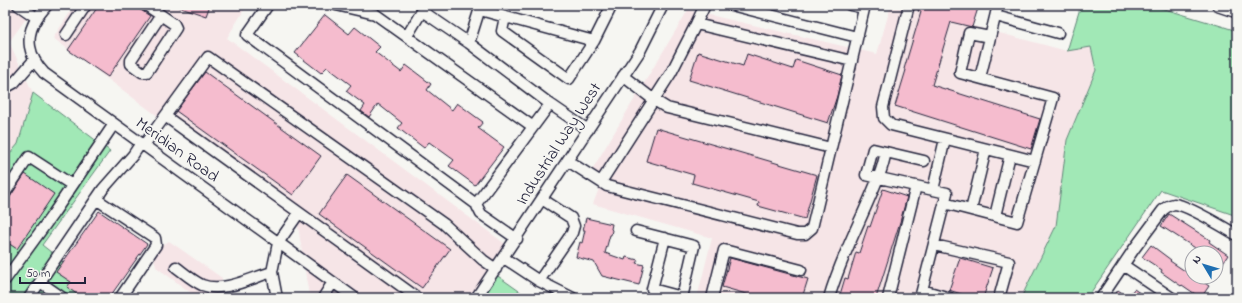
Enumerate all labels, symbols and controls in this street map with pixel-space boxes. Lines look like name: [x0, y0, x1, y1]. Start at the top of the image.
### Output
street label: Industrial Way West: [510, 77, 609, 211]
street label: Meridian Road: [130, 111, 224, 189]
north arrow: [1184, 245, 1224, 285]
text: N: [1188, 252, 1206, 267]
scale bar: [20, 259, 85, 285]
text: 50 m: [26, 265, 50, 283]

